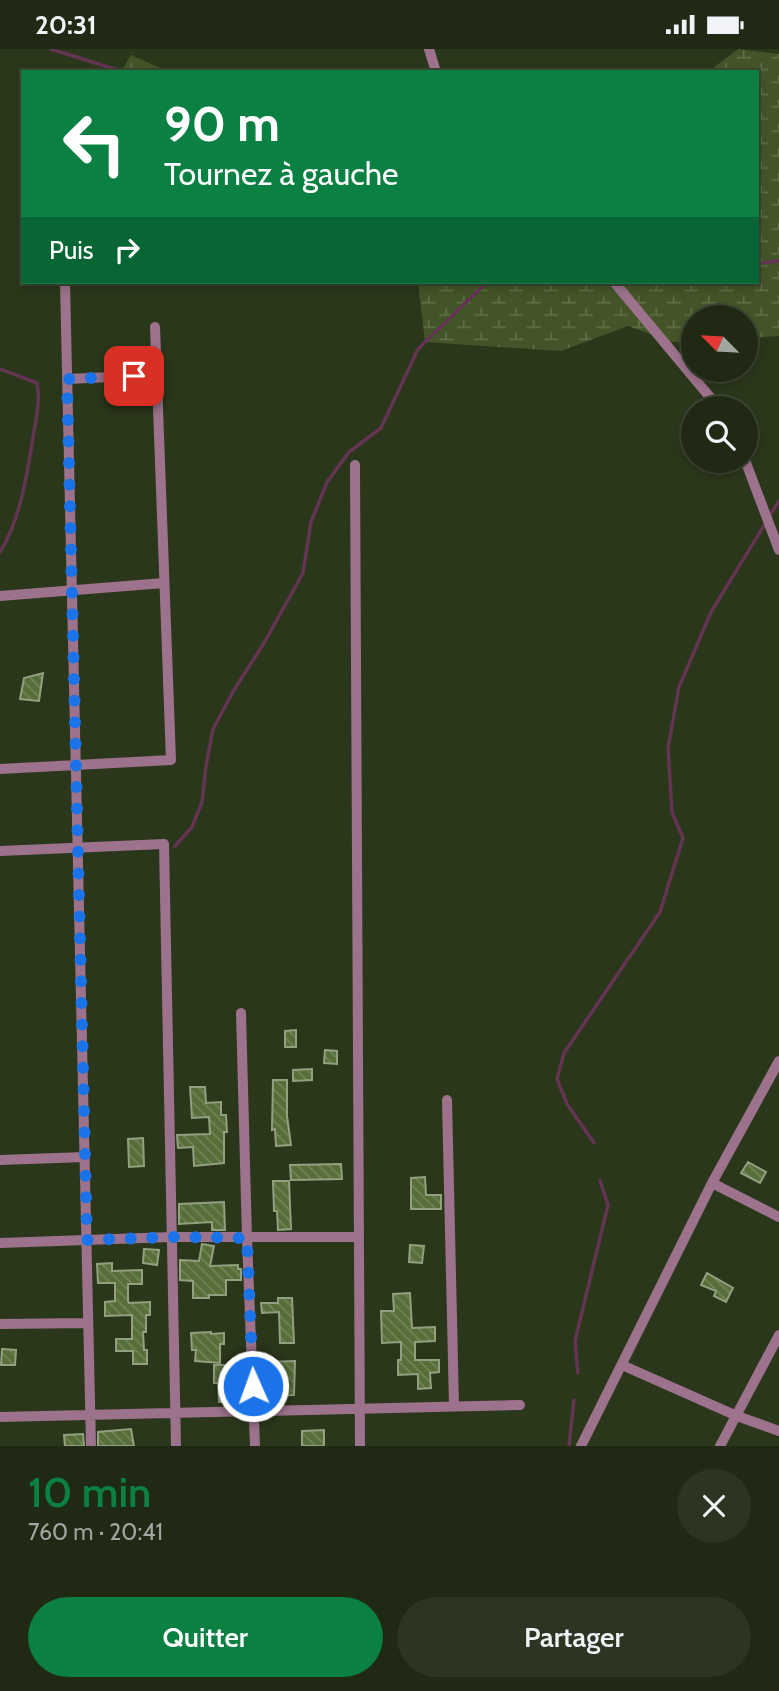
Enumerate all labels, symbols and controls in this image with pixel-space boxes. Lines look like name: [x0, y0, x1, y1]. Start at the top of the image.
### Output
text: 20:31: [35, 9, 97, 41]
text: 90 m: [164, 94, 280, 153]
icon: left: [49, 98, 140, 189]
text: Tournez à gauche: [164, 154, 398, 193]
icon: right: [108, 231, 146, 269]
text: Puis: [49, 234, 94, 266]
north arrow: [681, 305, 758, 381]
map controls: [681, 305, 758, 473]
pin: [104, 346, 164, 406]
icon: arrive: [115, 357, 153, 395]
button: search: [681, 396, 758, 473]
position arrow: [216, 1349, 290, 1423]
text: 10 min: [28, 1466, 151, 1518]
button: close: [677, 1469, 751, 1543]
text: 760 m · 20:41: [28, 1518, 163, 1546]
button: Quitter: [28, 1597, 383, 1677]
button: Partager: [397, 1597, 751, 1677]

